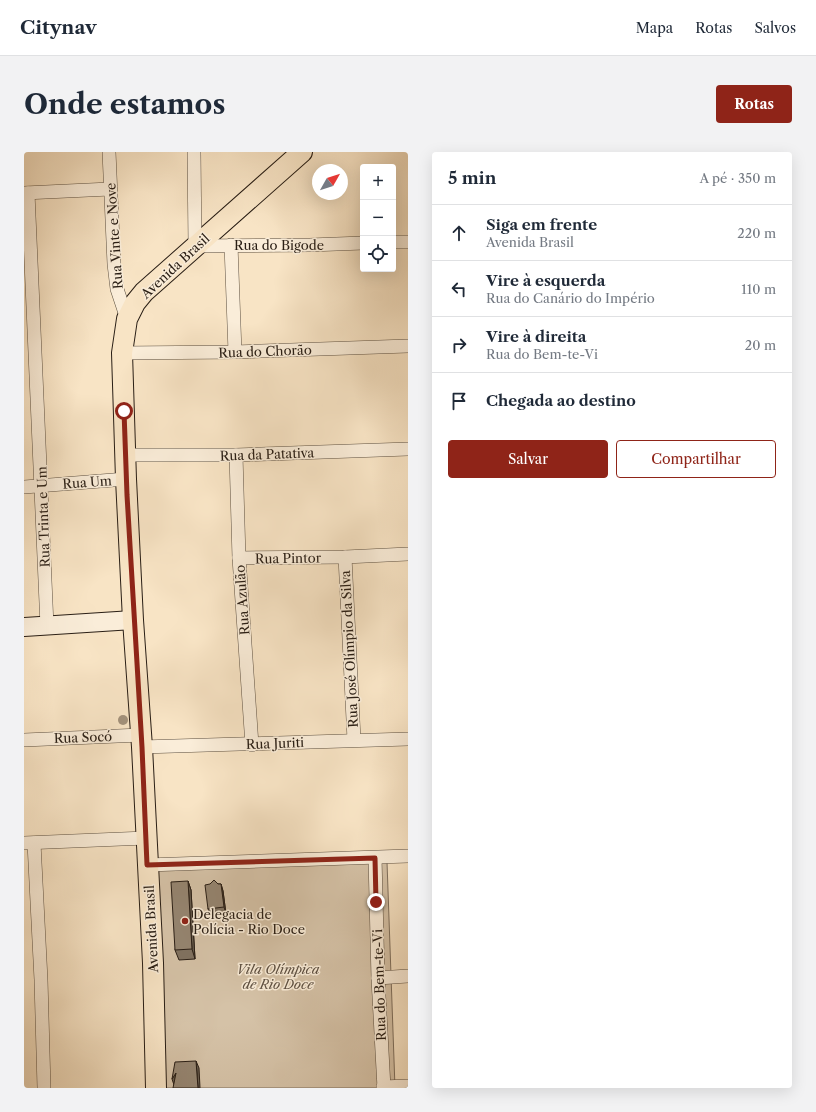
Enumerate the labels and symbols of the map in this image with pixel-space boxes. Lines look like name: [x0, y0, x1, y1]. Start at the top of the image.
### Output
north arrow: [312, 164, 348, 200]
street label: Rua Vinte e Nove: [102, 182, 126, 290]
street label: Avenida Brasil: [137, 230, 213, 302]
street label: Rua do Bigode: [234, 237, 324, 253]
street label: Rua do Chorão: [218, 341, 312, 361]
route start: [115, 402, 133, 420]
street label: Rua da Patativa: [220, 444, 315, 464]
street label: Rua Trinta e Um: [33, 466, 53, 568]
street label: Rua Um: [62, 472, 112, 492]
street label: Rua Pintor: [255, 549, 322, 567]
street label: Rua Azulão: [232, 564, 252, 636]
street label: Rua José Olímpio da Silva: [337, 570, 361, 728]
street label: Rua Socó: [54, 728, 112, 746]
street label: Rua Juriti: [246, 734, 304, 752]
street label: Avenida Brasil: [141, 885, 161, 974]
route end: [367, 893, 385, 911]
place label: Delegacia de Polícia - Rio Doce: [193, 906, 305, 937]
marker: Delegacia de Polícia - Rio Doce: [180, 916, 190, 926]
street label: Rua do Bem-te-Vi: [369, 929, 389, 1041]
park label: Vila Olímpica de Rio Doce: [237, 961, 320, 992]

